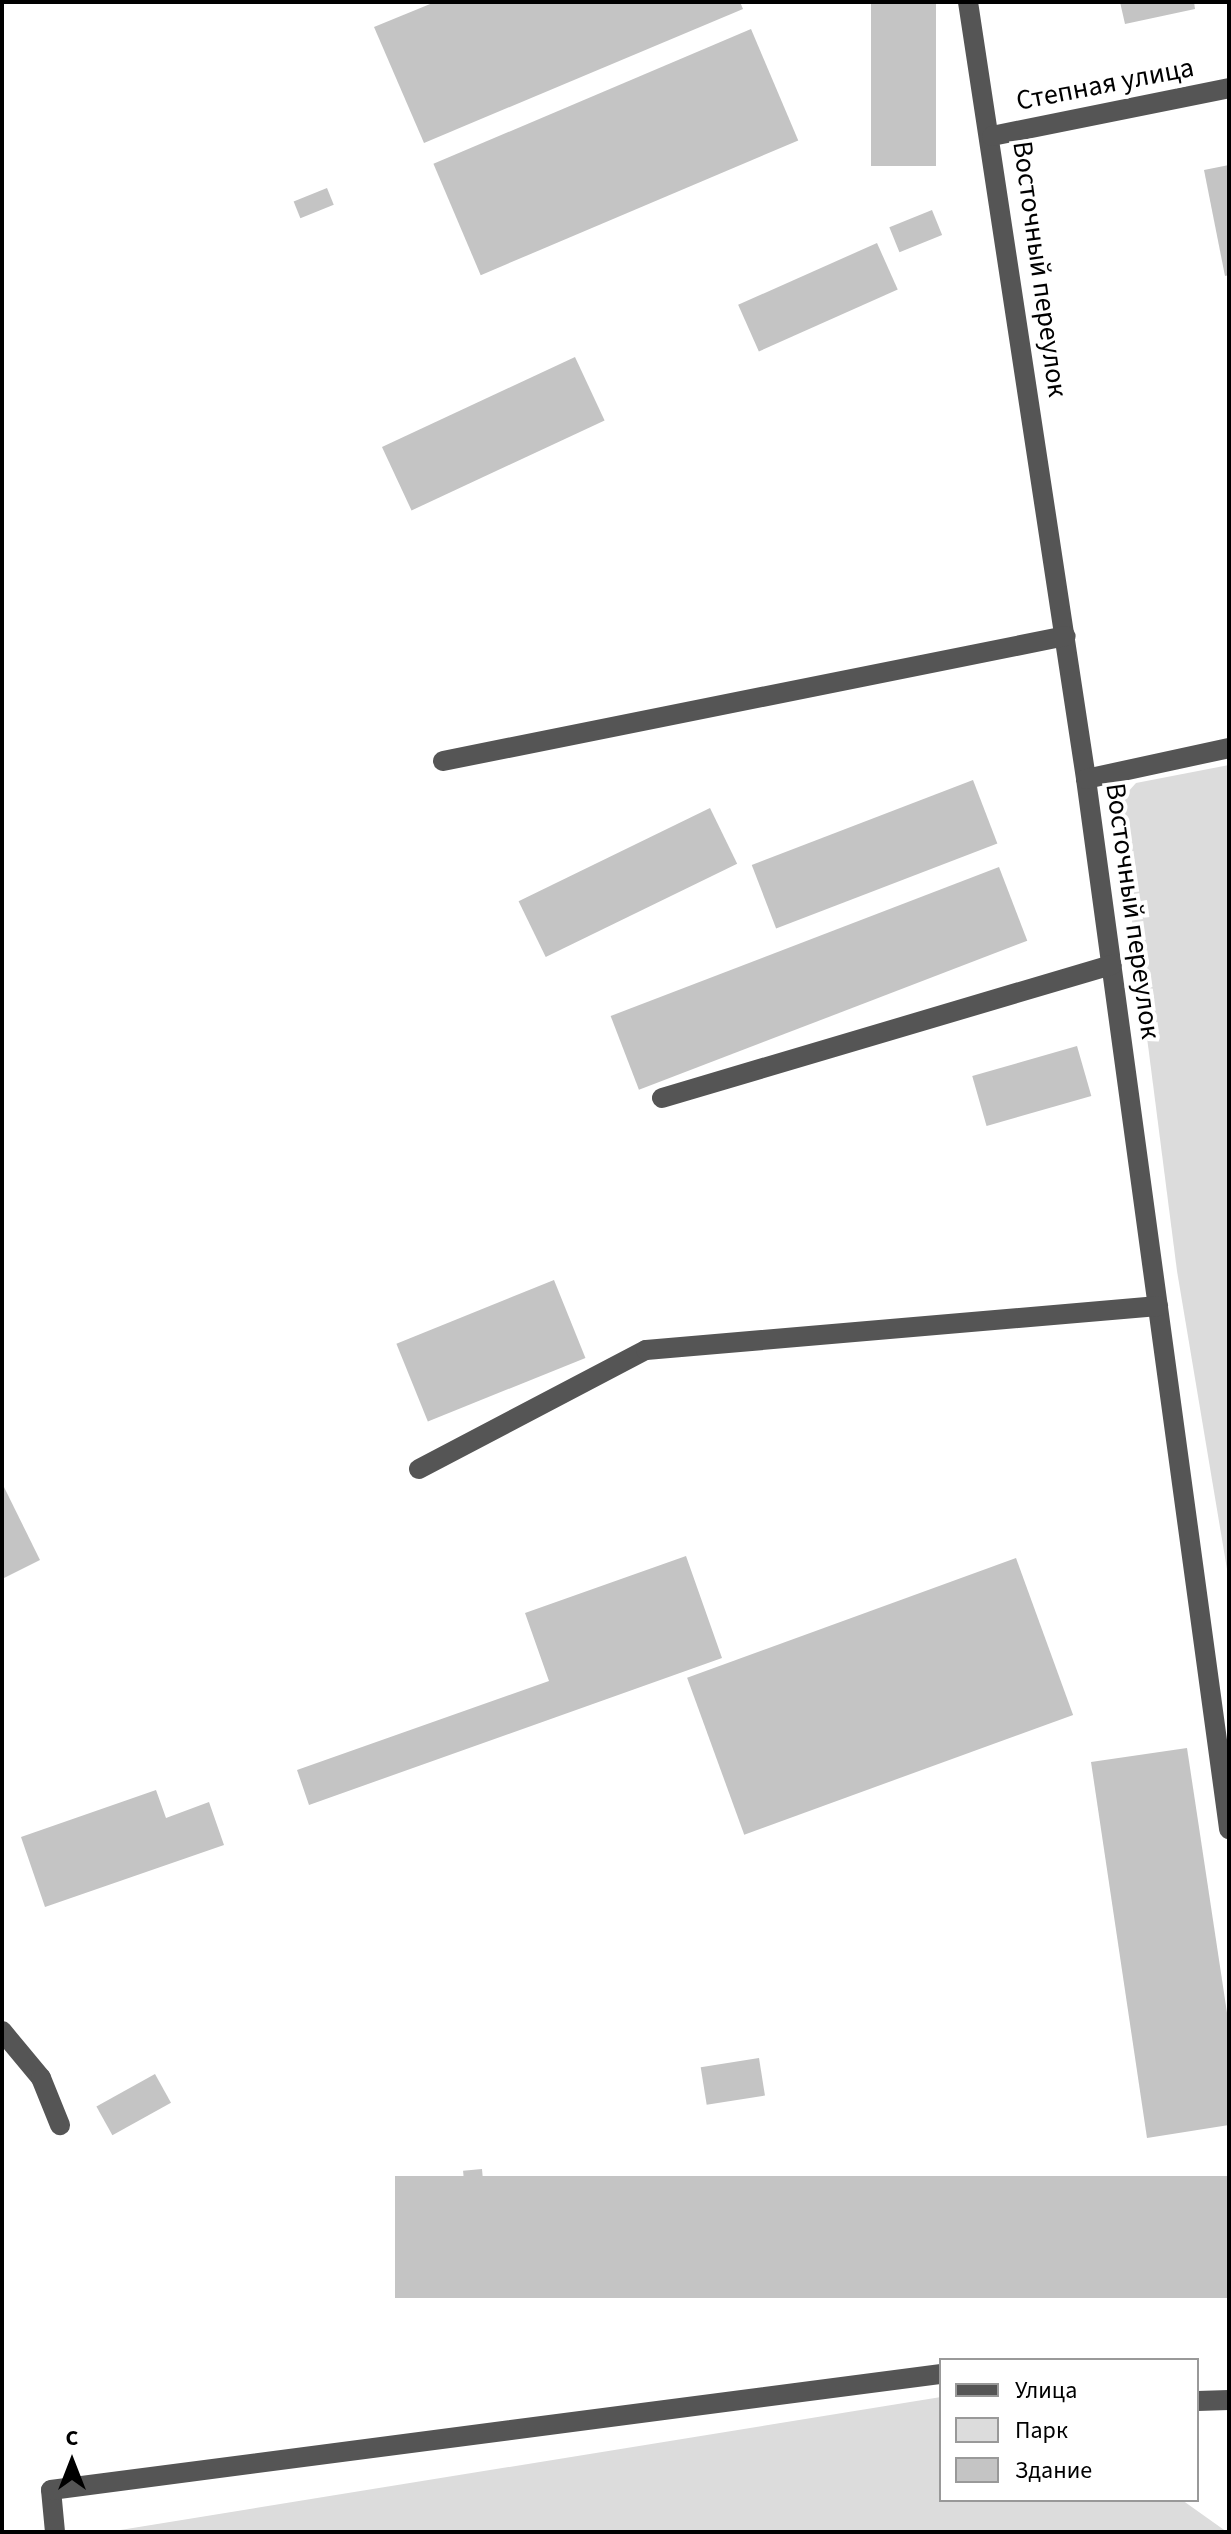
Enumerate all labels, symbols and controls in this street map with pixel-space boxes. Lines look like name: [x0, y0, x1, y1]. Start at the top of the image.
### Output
street label: Степная улица: [1013, 50, 1197, 118]
street label: Восточный переулок: [1005, 139, 1075, 399]
street label: Восточный переулок: [1098, 781, 1168, 1041]
legend: [939, 2358, 1199, 2502]
text: Улица: [1015, 2373, 1077, 2408]
text: Парк: [1015, 2413, 1068, 2448]
north arrow: [32, 2422, 112, 2502]
text: С: [66, 2422, 78, 2454]
text: Здание: [1015, 2453, 1092, 2488]

